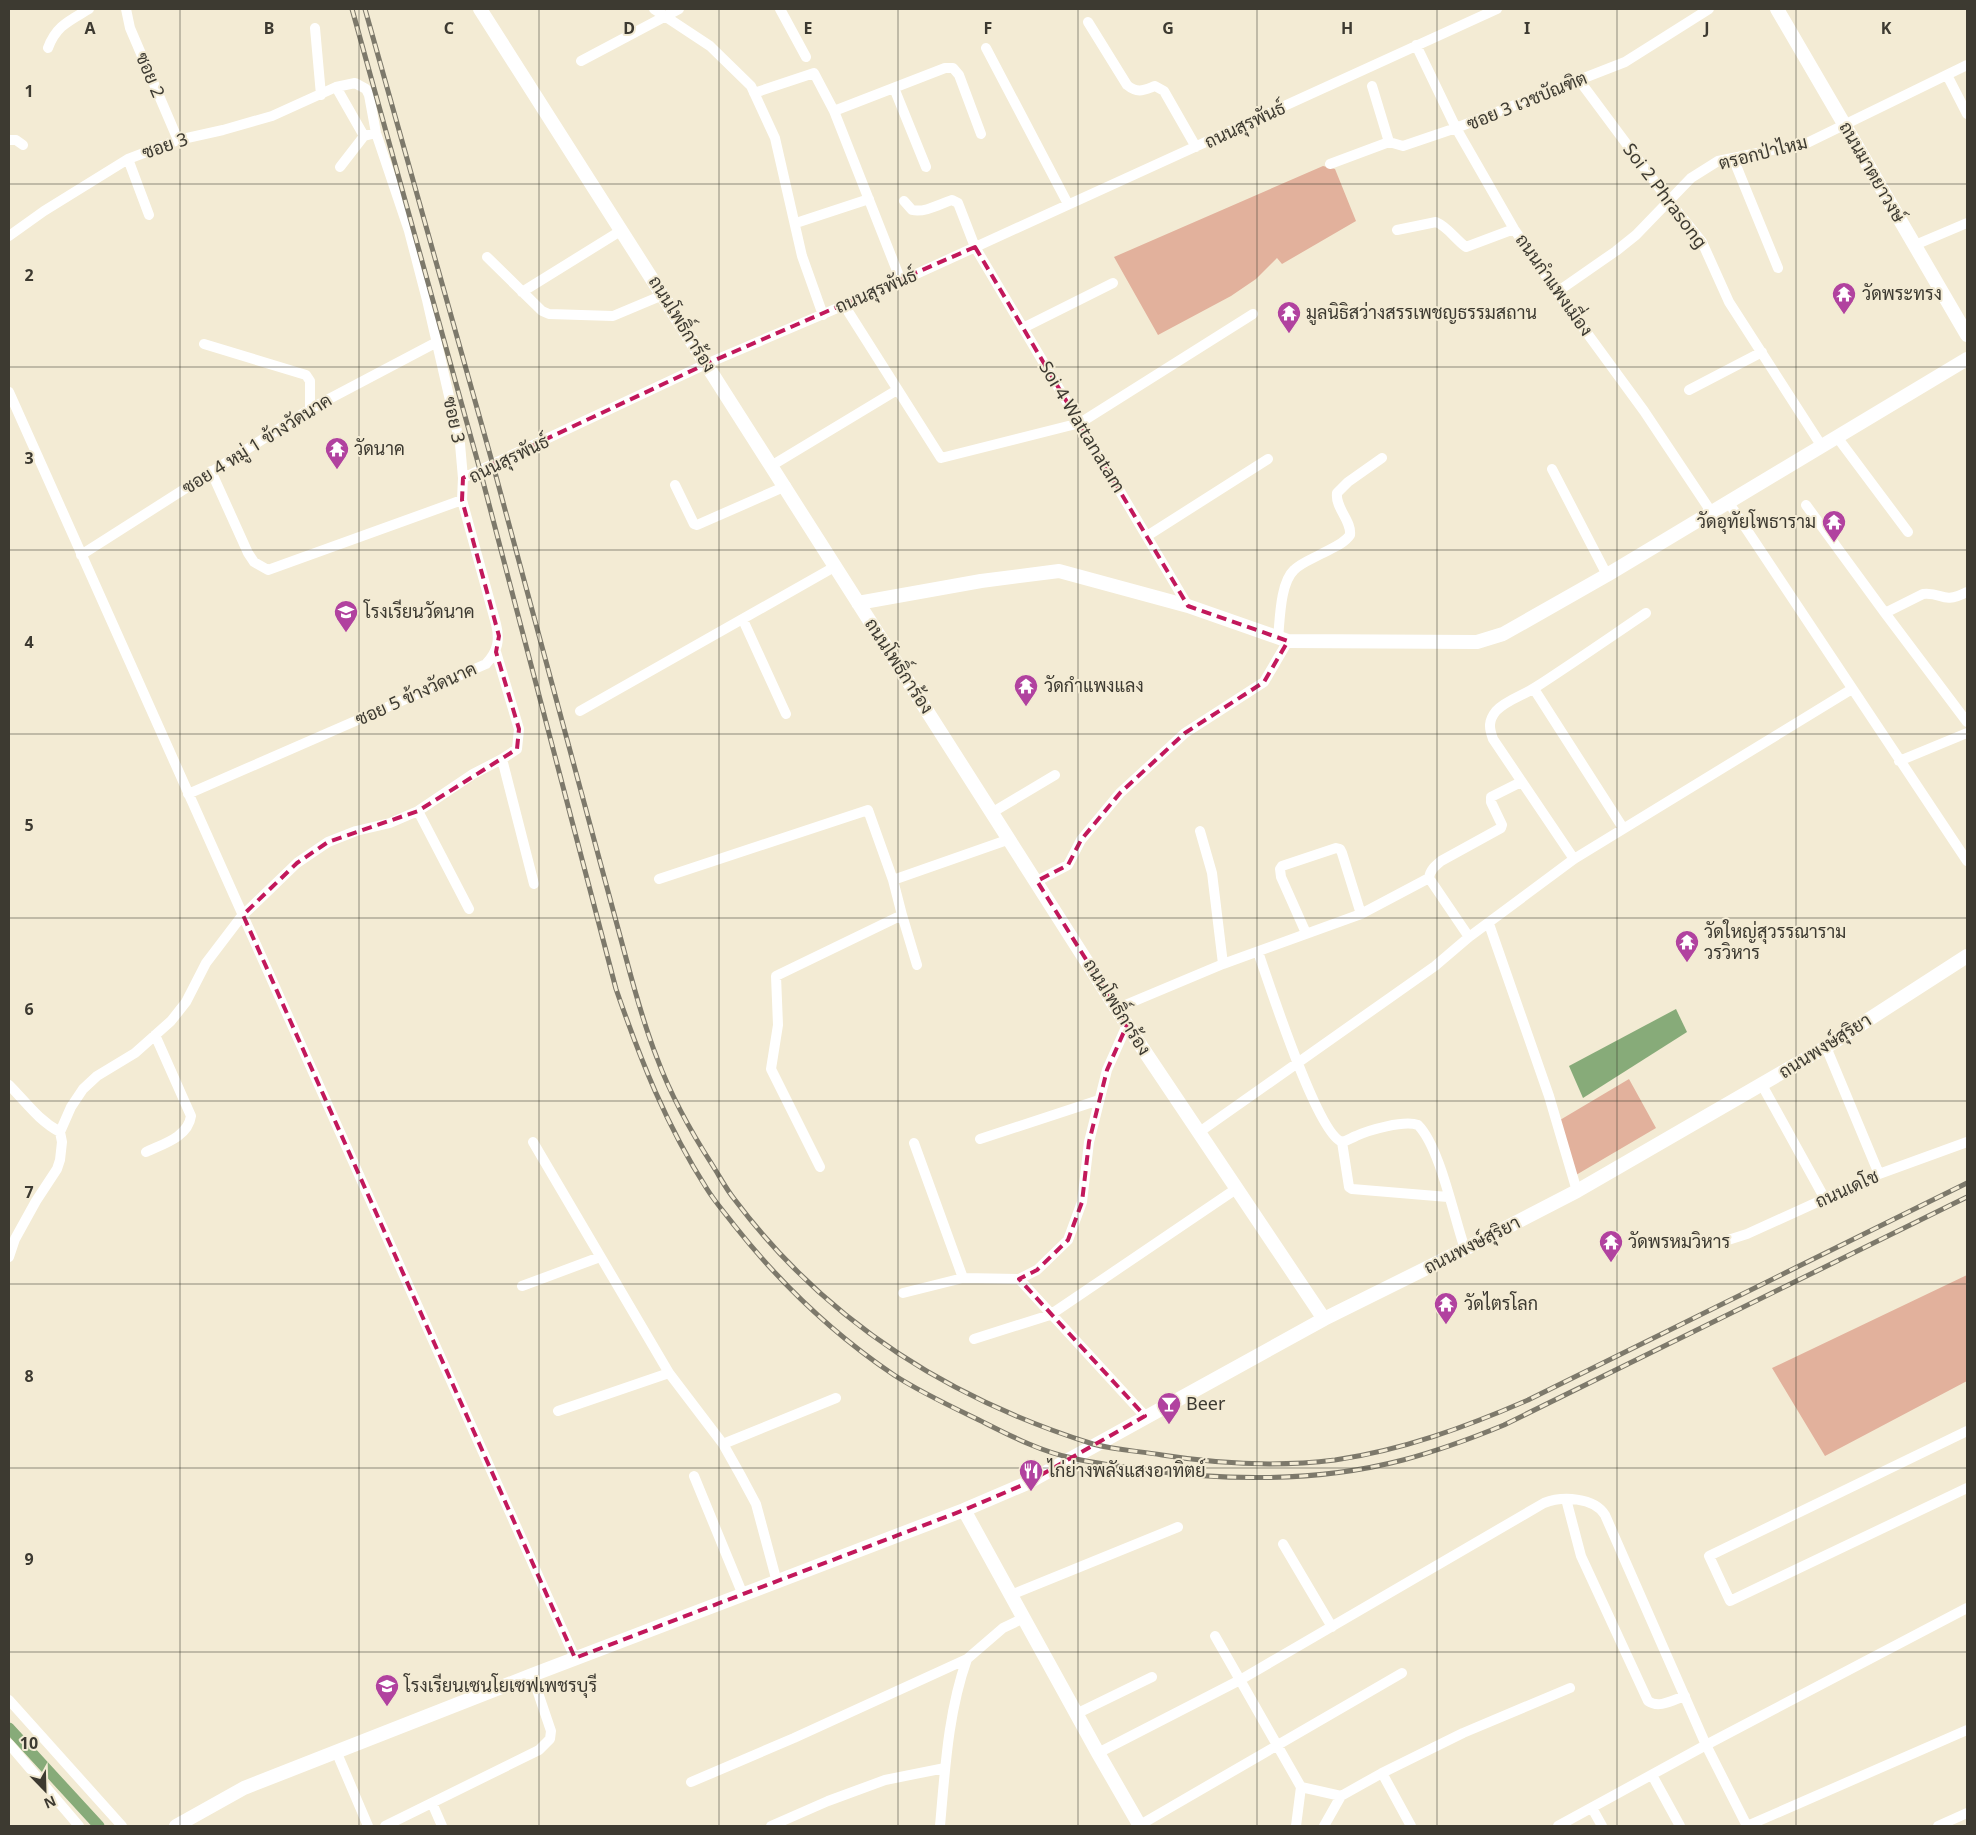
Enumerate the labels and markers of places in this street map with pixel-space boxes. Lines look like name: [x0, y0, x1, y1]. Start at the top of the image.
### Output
temple icon: วัดพระทรง: [1831, 281, 1857, 315]
place label: วัดพระทรง: [1862, 281, 1942, 305]
temple icon: มูลนิธิสว่างสรรเพชญธรรมสถาน: [1276, 300, 1302, 334]
place label: มูลนิธิสว่างสรรเพชญธรรมสถาน: [1306, 300, 1537, 326]
temple icon: วัดนาค: [324, 436, 350, 470]
place label: วัดนาค: [354, 436, 405, 460]
place label: วัดอุทัยโพธาราม: [1697, 509, 1816, 534]
temple icon: วัดอุทัยโพธาราม: [1821, 509, 1847, 543]
school or university icon: โรงเรียนวัดนาค: [333, 599, 359, 633]
place label: โรงเรียนวัดนาค: [363, 599, 475, 623]
temple icon: วัดกำแพงแลง: [1013, 673, 1039, 707]
place label: วัดกำแพงแลง: [1044, 673, 1144, 697]
place label: วัดใหญ่สุวรรณาราม วรวิหาร: [1704, 919, 1846, 964]
temple icon: วัดใหญ่สุวรรณาราม วรวิหาร: [1674, 929, 1700, 963]
temple icon: วัดพรหมวิหาร: [1598, 1229, 1624, 1263]
place label: วัดพรหมวิหาร: [1628, 1229, 1730, 1253]
temple icon: วัดไตรโลก: [1433, 1291, 1459, 1325]
place label: วัดไตรโลก: [1464, 1291, 1538, 1315]
bar icon: Beer: [1156, 1391, 1182, 1425]
place label: Beer: [1186, 1391, 1226, 1415]
restaurant icon: ไก่ย่างพลังแสงอาทิตย์: [1018, 1458, 1044, 1492]
place label: ไก่ย่างพลังแสงอาทิตย์: [1046, 1458, 1206, 1482]
school or university icon: โรงเรียนเซนโยเซฟเพชรบุรี: [374, 1673, 400, 1707]
place label: โรงเรียนเซนโยเซฟเพชรบุรี: [403, 1673, 597, 1698]

